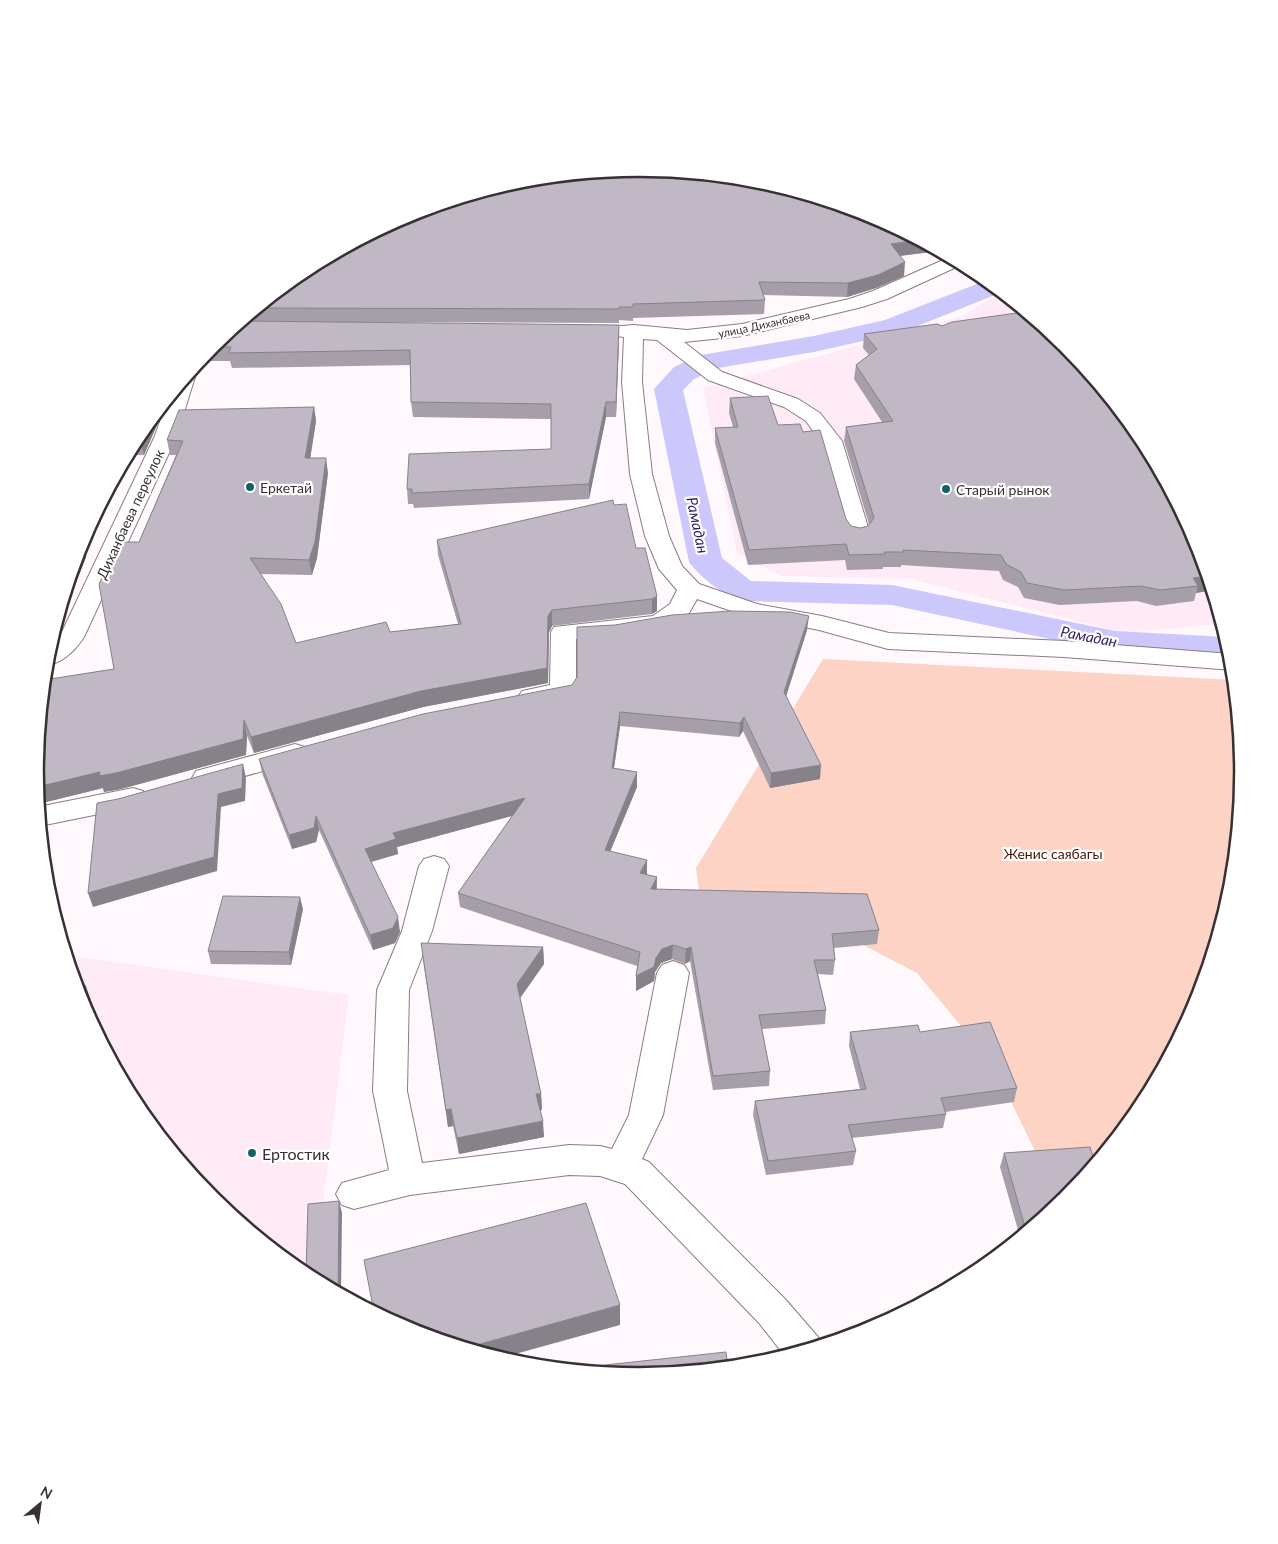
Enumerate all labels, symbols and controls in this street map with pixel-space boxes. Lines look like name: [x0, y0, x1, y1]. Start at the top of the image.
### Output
street label: улица Диханбаева: [717, 308, 811, 340]
street label: Диханбаева переулок: [92, 446, 168, 582]
place label: Еркетай: [260, 479, 312, 496]
marker: Еркетай: [244, 481, 256, 493]
place label: Старый рынок: [956, 481, 1050, 498]
marker: Старый рынок: [940, 483, 952, 495]
water label: Рамадан: [683, 495, 713, 555]
water label: Рамадан: [1059, 622, 1119, 650]
park label: Женис саябагы: [1003, 845, 1103, 862]
place label: Ертостик: [262, 1144, 331, 1163]
marker: Ертостик: [246, 1147, 258, 1159]
north arrow: [15, 1479, 65, 1529]
text: N: [38, 1482, 55, 1502]

